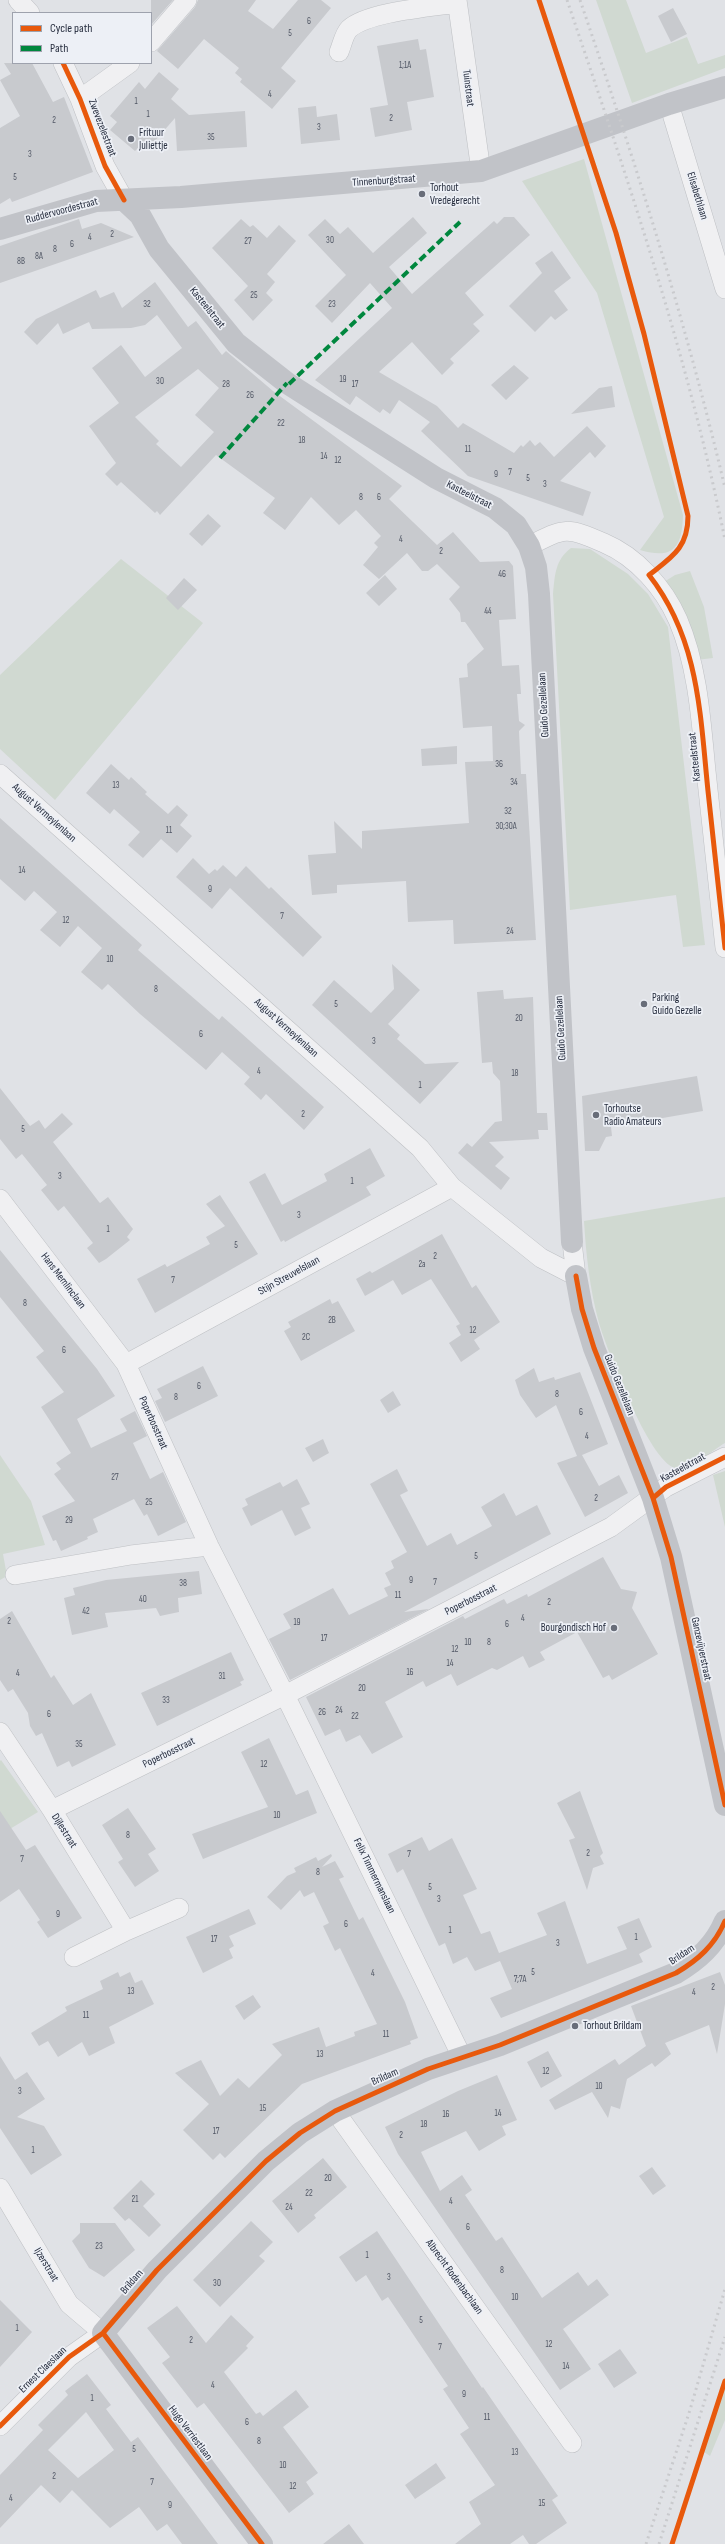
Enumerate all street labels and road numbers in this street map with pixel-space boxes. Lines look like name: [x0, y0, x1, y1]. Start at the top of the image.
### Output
street label: Tuinstraat: [459, 69, 477, 107]
street label: Zwevezelestraat: [85, 97, 119, 159]
street label: Elisabethlaan: [683, 171, 711, 221]
street label: Tinnenburgstraat: [352, 172, 416, 190]
street label: Ruddervoordestraat: [25, 195, 99, 227]
street label: Kasteelstraat: [186, 285, 228, 331]
street label: Kasteelstraat: [444, 478, 494, 512]
street label: Guido Gezellelaan: [536, 672, 552, 738]
street label: Kasteelstraat: [686, 732, 704, 782]
street label: August Vermeylenlaan: [9, 781, 79, 845]
street label: Guido Gezellelaan: [553, 995, 569, 1061]
street label: August Vermeylenlaan: [251, 996, 321, 1060]
street label: Hans Memlinclaan: [38, 1250, 88, 1312]
street label: Stijn Streuvelslaan: [256, 1254, 322, 1298]
street label: Guido Gezellelaan: [601, 1352, 637, 1418]
street label: Poperbosstraat: [135, 1395, 171, 1451]
street label: Kasteelstraat: [658, 1450, 708, 1486]
street label: Poperbosstraat: [443, 1581, 499, 1619]
street label: Ganzevijverstraat: [688, 1616, 714, 1682]
street label: Poperbosstraat: [141, 1735, 197, 1771]
street label: Dijlestraat: [48, 1811, 80, 1851]
street label: Felix Timmermanslaan: [350, 1836, 398, 1916]
street label: Brildam: [667, 1942, 697, 1968]
street label: Brildam: [370, 2065, 400, 2089]
street label: Albrecht Rodenbachlaan: [422, 2237, 486, 2317]
street label: Ijzerstraat: [31, 2246, 61, 2284]
street label: Brildam: [118, 2267, 146, 2297]
street label: Ernest Claeslaan: [16, 2344, 70, 2396]
street label: Hugo Verriestlaan: [165, 2403, 215, 2463]

